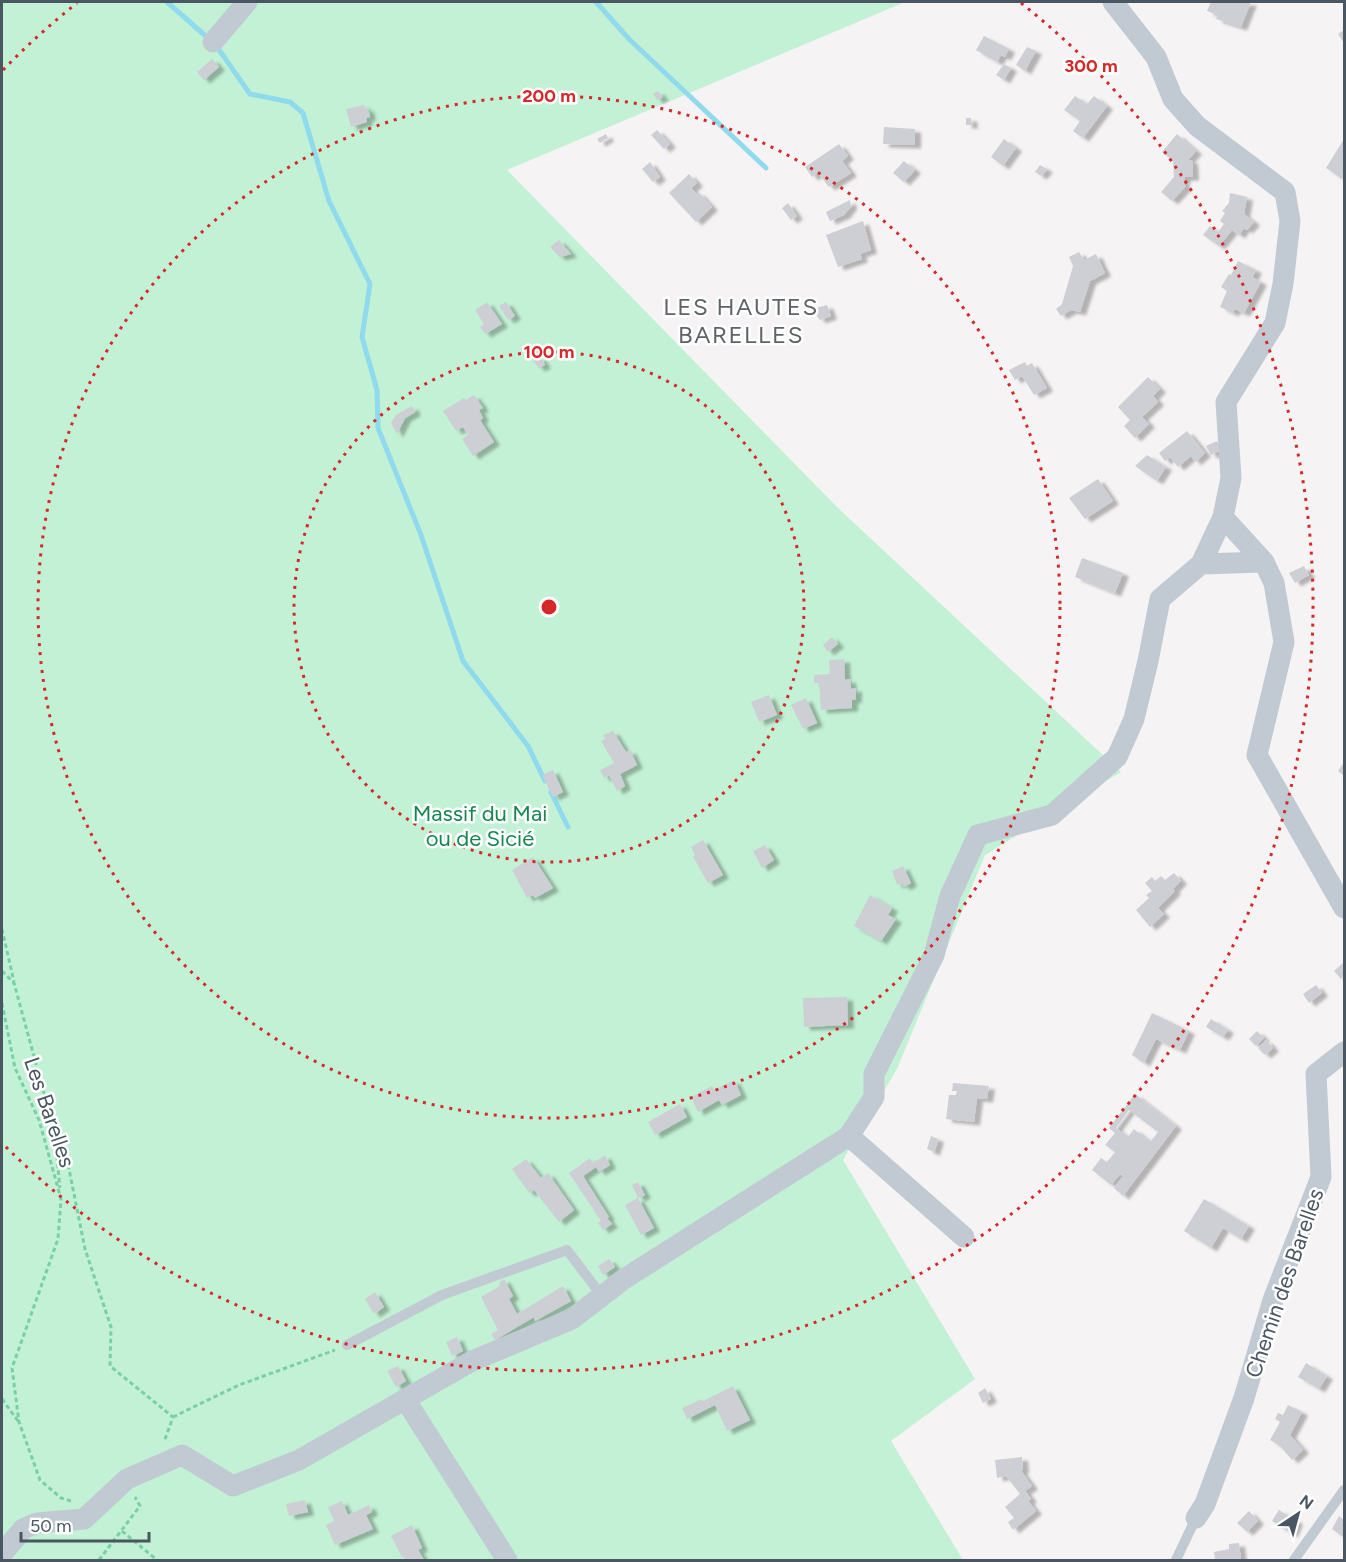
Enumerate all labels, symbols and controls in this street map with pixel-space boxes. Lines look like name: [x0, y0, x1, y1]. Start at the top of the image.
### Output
text: 300 m: [1064, 55, 1118, 77]
text: 200 m: [522, 85, 576, 107]
district label: LES HAUTES BARELLES: [663, 292, 819, 349]
text: 100 m: [524, 341, 574, 363]
centre of rings: [539, 597, 559, 617]
park label: Massif du Mai ou de Sicié: [413, 800, 547, 852]
street label: Les Barelles: [18, 1053, 81, 1171]
street label: Chemin des Barelles: [1239, 1185, 1330, 1381]
north arrow: [1268, 1484, 1328, 1544]
text: N: [1296, 1491, 1317, 1514]
scale bar: [21, 1505, 148, 1543]
text: 50 m: [30, 1515, 72, 1537]

